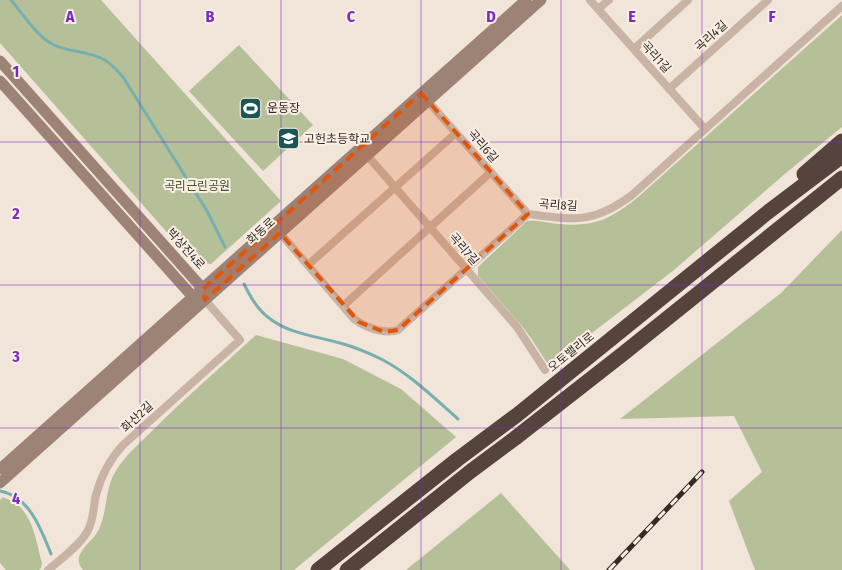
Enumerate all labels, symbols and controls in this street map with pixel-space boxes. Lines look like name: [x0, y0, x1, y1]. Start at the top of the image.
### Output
text: A: [65, 7, 75, 26]
text: B: [206, 7, 215, 26]
text: C: [347, 7, 356, 26]
text: D: [486, 7, 496, 26]
text: E: [628, 7, 636, 26]
text: F: [768, 7, 776, 26]
street label: 곡리4길: [692, 18, 730, 54]
street label: 곡리1길: [638, 38, 674, 76]
text: 1: [13, 62, 19, 81]
sports icon: 운동장: [239, 96, 263, 120]
place label: 운동장: [267, 101, 300, 115]
school or university icon: 고헌초등학교: [276, 127, 300, 151]
street label: 곡리6길: [465, 127, 501, 165]
place label: 고헌초등학교: [304, 132, 370, 146]
park label: 곡리근린공원: [164, 179, 230, 193]
street label: 곡리8길: [538, 197, 578, 213]
text: 2: [11, 204, 20, 223]
street label: 화동로: [244, 215, 278, 247]
street label: 박상진4로: [164, 226, 208, 272]
street label: 곡리7길: [446, 230, 482, 268]
street label: 오토밸리로: [545, 329, 597, 375]
text: 3: [11, 347, 20, 366]
street label: 화산2길: [118, 399, 156, 435]
text: 4: [12, 489, 20, 508]

